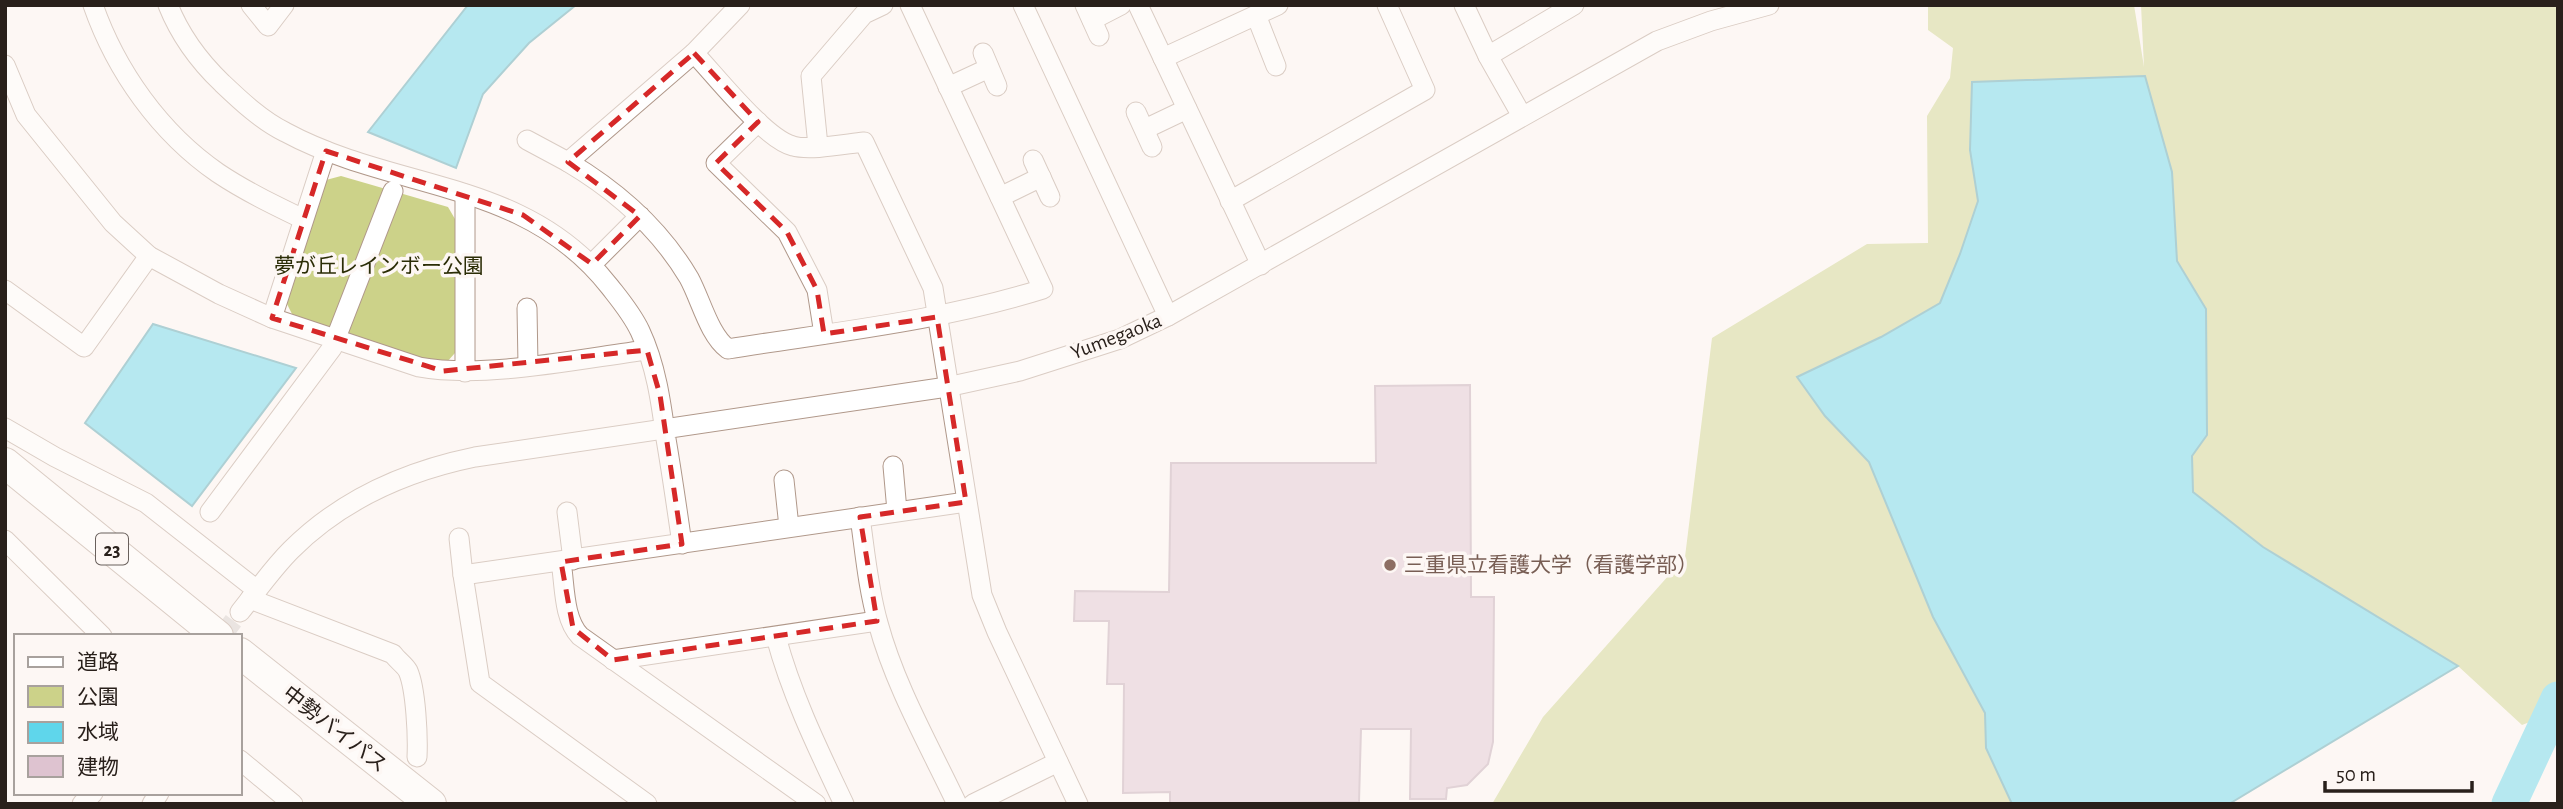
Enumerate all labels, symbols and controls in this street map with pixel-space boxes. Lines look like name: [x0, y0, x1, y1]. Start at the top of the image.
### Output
park label: 夢が丘レインボー公園: [274, 255, 484, 277]
street label: Yumegaoka: [1068, 309, 1165, 363]
road number: 23: [96, 534, 128, 564]
place label: 三重県立看護大学（看護学部）: [1404, 554, 1698, 576]
marker: 三重県立看護大学（看護学部）: [1382, 557, 1398, 573]
legend: [14, 634, 242, 795]
text: 道路: [77, 651, 119, 673]
street label: 中勢バイパス: [279, 682, 391, 776]
text: 公園: [77, 687, 119, 708]
text: 水域: [77, 721, 119, 743]
scale bar: [2325, 750, 2472, 794]
text: 建物: [77, 756, 119, 778]
text: 50 m: [2336, 764, 2376, 785]

